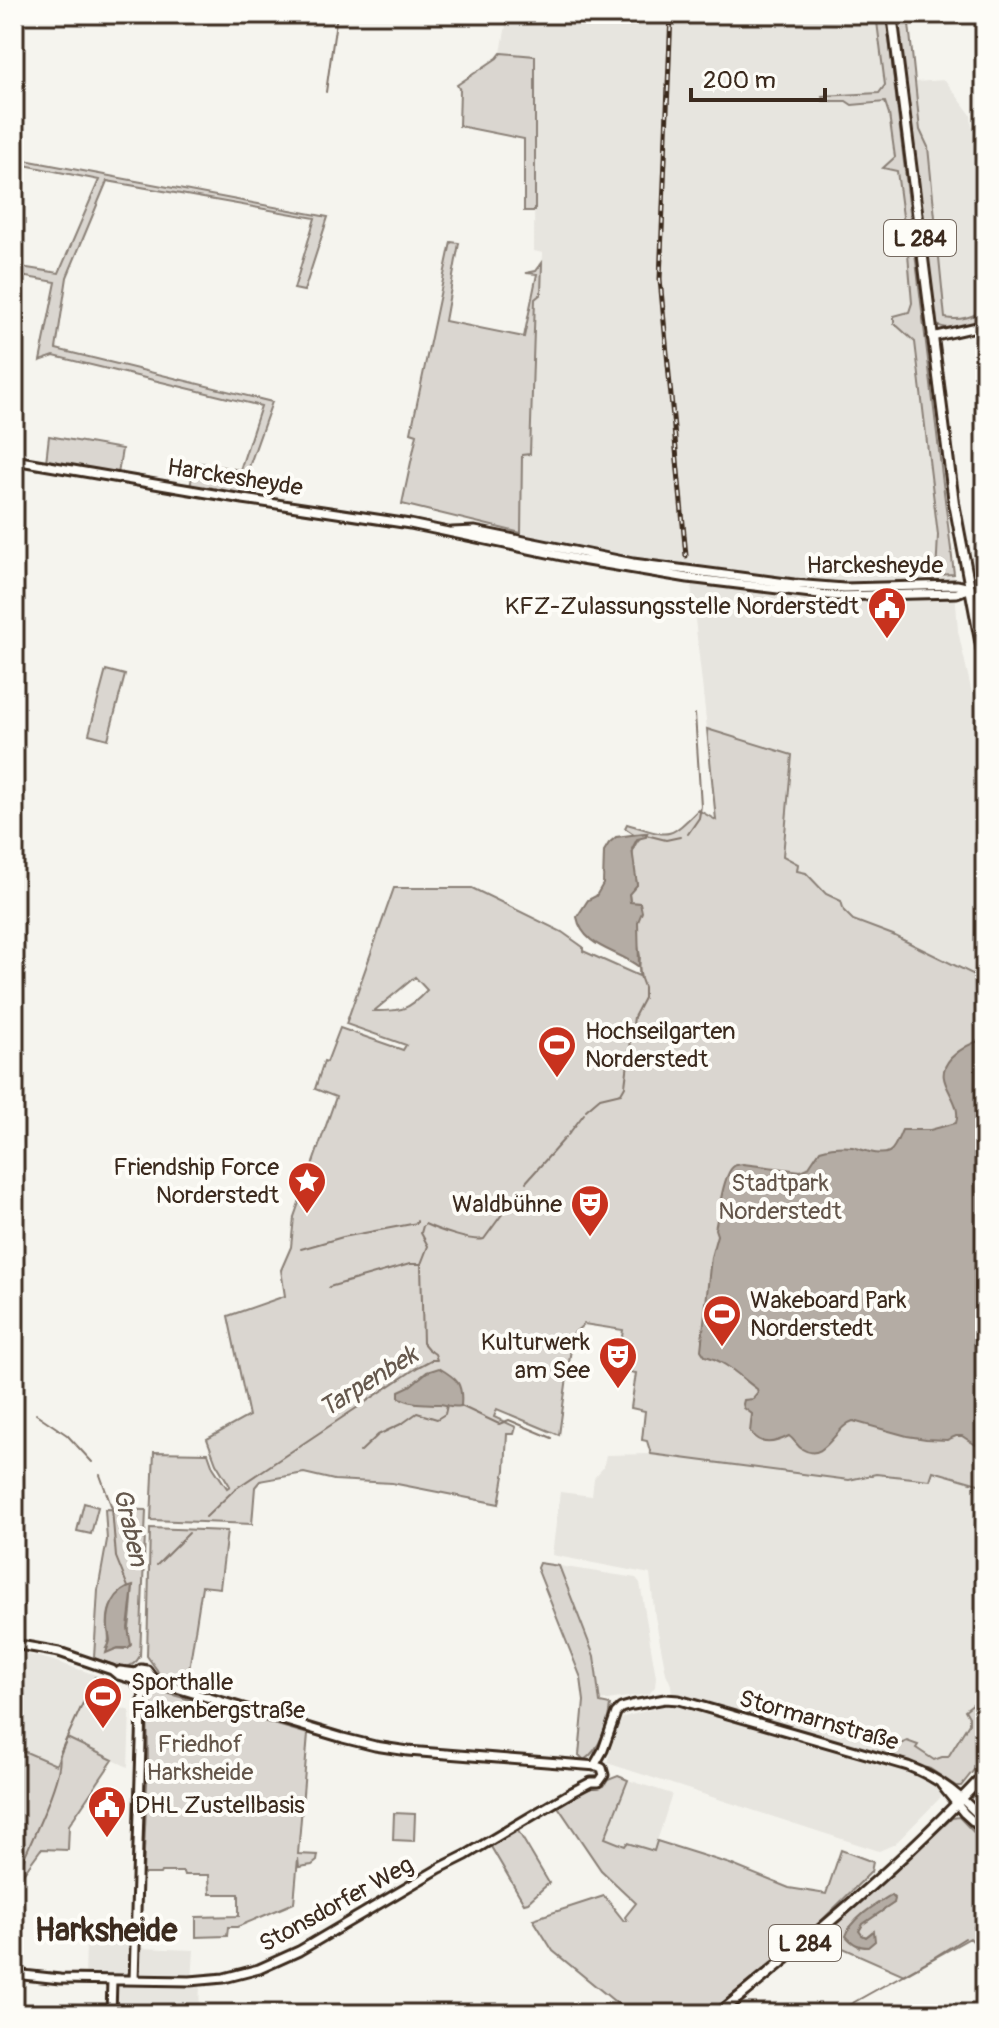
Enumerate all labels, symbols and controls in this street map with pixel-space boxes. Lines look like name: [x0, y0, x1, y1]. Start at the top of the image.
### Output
scale bar: [691, 52, 825, 102]
text: 200 m: [703, 66, 776, 95]
road number: L 284: [884, 220, 956, 256]
street label: Harckesheyde: [165, 452, 305, 503]
street label: Harckesheyde: [807, 551, 944, 580]
public building icon: KFZ-Zulassungsstelle Norderstedt: [866, 585, 908, 640]
place label: KFZ-Zulassungsstelle Norderstedt: [505, 592, 859, 621]
place label: Hochseilgarten Norderstedt: [585, 1017, 735, 1074]
sports icon: Hochseilgarten Norderstedt: [536, 1024, 578, 1079]
place label: Friendship Force Norderstedt: [113, 1153, 279, 1210]
place icon: Friendship Force Norderstedt: [286, 1160, 328, 1215]
park label: Stadtpark Norderstedt: [718, 1169, 842, 1226]
theatre icon: Waldbühne: [569, 1183, 611, 1238]
place label: Waldbühne: [452, 1190, 562, 1219]
place label: Wakeboard Park Norderstedt: [750, 1286, 906, 1343]
sports icon: Wakeboard Park Norderstedt: [701, 1293, 743, 1348]
place label: Kulturwerk am See: [481, 1328, 590, 1385]
theatre icon: Kulturwerk am See: [597, 1335, 639, 1390]
water label: Tarpenbek: [313, 1338, 425, 1425]
water label: Graben: [106, 1485, 155, 1570]
place label: Sporthalle Falkenbergstraße: [131, 1668, 305, 1725]
sports icon: Sporthalle Falkenbergstraße: [82, 1675, 124, 1730]
street label: Stormarnstraße: [736, 1684, 902, 1757]
park label: Friedhof Harksheide: [147, 1730, 254, 1787]
public building icon: DHL Zustellbasis: [86, 1784, 128, 1839]
place label: DHL Zustellbasis: [135, 1791, 305, 1820]
street label: Stonsdorfer Weg: [254, 1850, 418, 1959]
district label: Harksheide: [35, 1911, 178, 1951]
road number: L 284: [769, 1925, 841, 1961]

